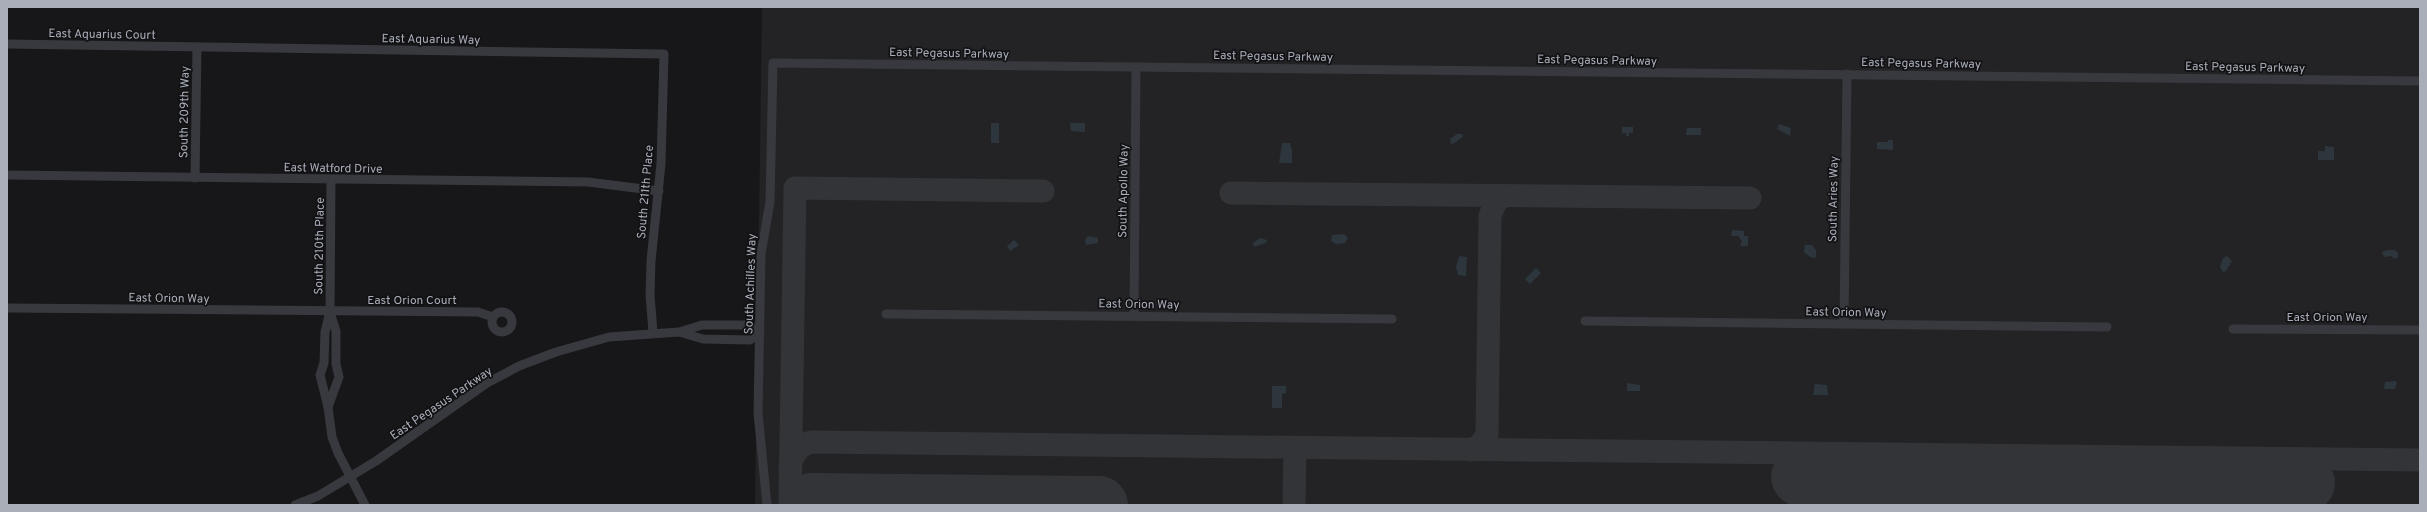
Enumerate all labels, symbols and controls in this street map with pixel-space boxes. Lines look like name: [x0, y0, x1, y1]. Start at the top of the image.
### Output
street label: East Aquarius Court: [48, 26, 156, 44]
street label: East Aquarius Way: [381, 31, 481, 49]
street label: East Pegasus Parkway: [889, 45, 1009, 63]
street label: East Pegasus Parkway: [1213, 48, 1333, 66]
street label: East Pegasus Parkway: [1537, 52, 1657, 70]
street label: East Pegasus Parkway: [1861, 55, 1981, 73]
street label: East Pegasus Parkway: [2185, 59, 2305, 77]
street label: South 209th Way: [176, 66, 194, 158]
street label: South 211th Place: [634, 144, 658, 240]
street label: South Apollo Way: [1115, 144, 1133, 238]
street label: South Aries Way: [1825, 156, 1843, 242]
street label: East Watford Drive: [283, 160, 383, 178]
street label: South 210th Place: [311, 197, 329, 295]
street label: South Achilles Way: [741, 233, 761, 335]
street label: East Orion Way: [128, 290, 210, 308]
street label: East Orion Court: [367, 293, 457, 309]
street label: East Orion Way: [1098, 296, 1180, 314]
street label: East Orion Way: [1805, 304, 1887, 322]
street label: East Orion Way: [2286, 310, 2368, 326]
street label: East Pegasus Parkway: [387, 364, 496, 444]

